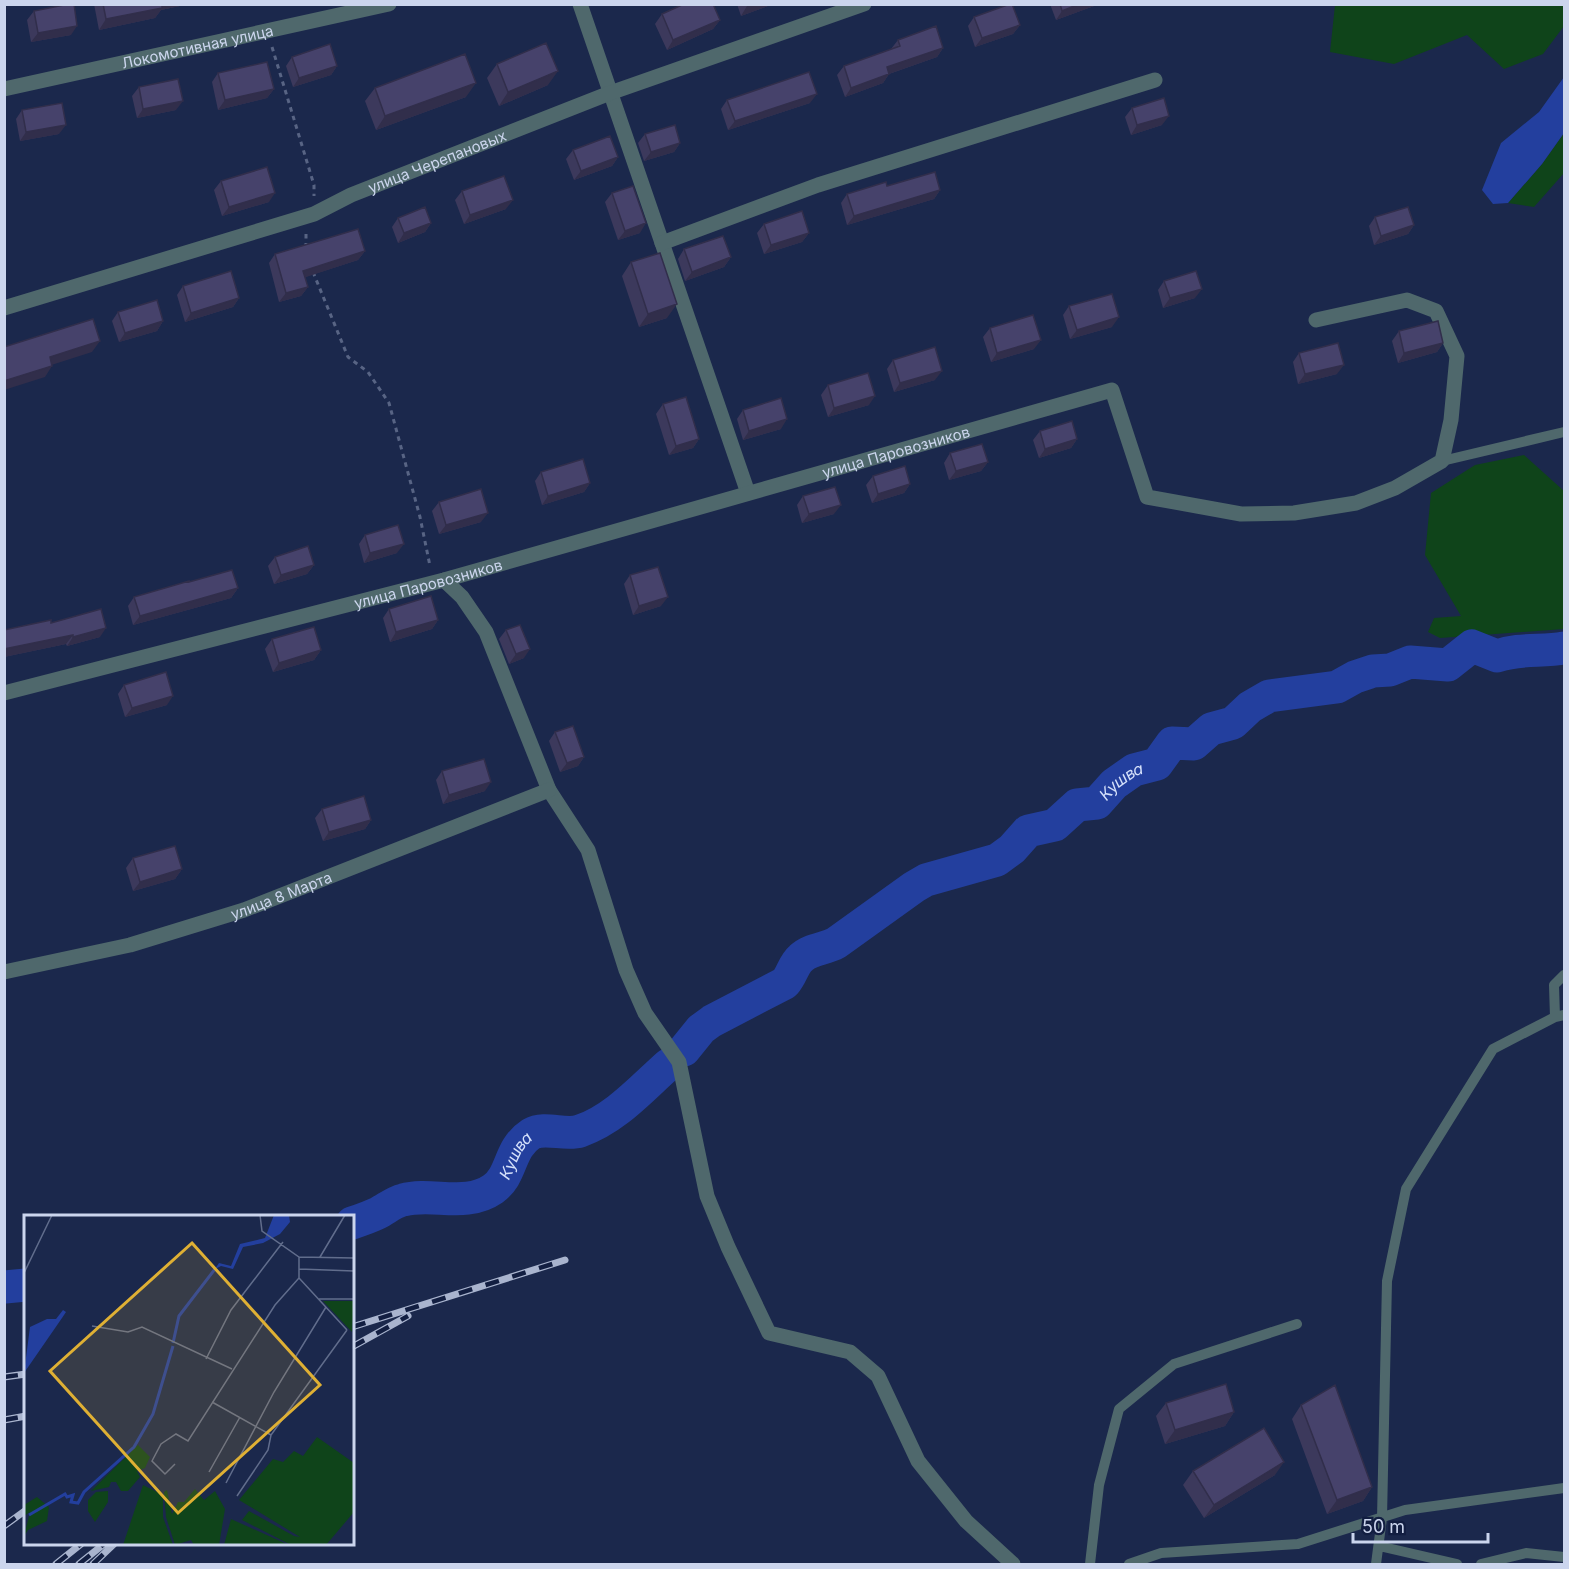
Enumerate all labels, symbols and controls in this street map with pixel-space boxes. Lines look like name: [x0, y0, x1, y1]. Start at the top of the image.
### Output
street label: Локомотивная улица: [120, 20, 275, 72]
street label: улица Черепановых: [365, 125, 509, 197]
street label: улица Паровозников: [820, 421, 972, 482]
street label: улица Паровозников: [352, 554, 504, 612]
water label: Кушва: [1095, 758, 1145, 804]
street label: улица 8 Марта: [228, 867, 334, 923]
water label: Кушва: [495, 1127, 536, 1183]
inset map: [24, 1215, 354, 1545]
scale bar: [1353, 1506, 1488, 1544]
text: 50 m: [1362, 1516, 1405, 1537]

